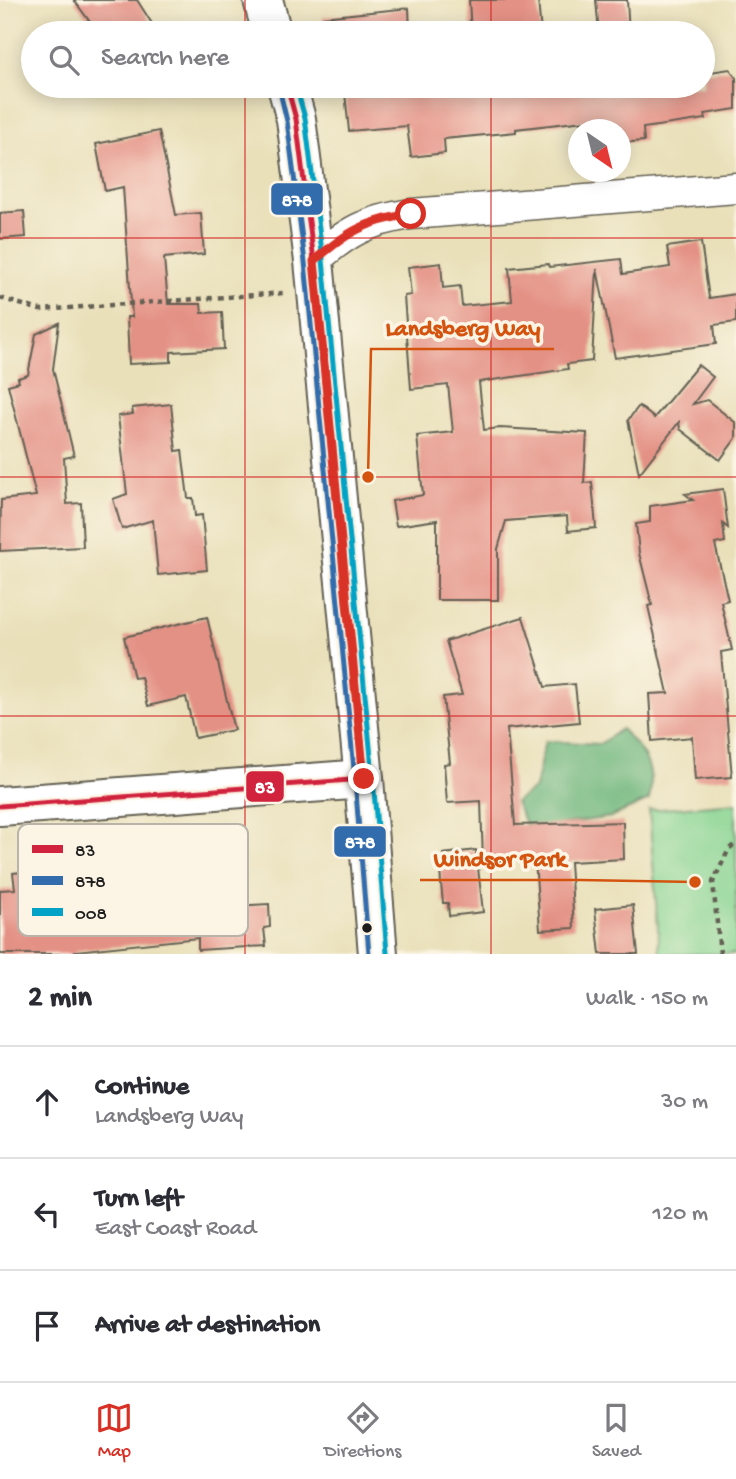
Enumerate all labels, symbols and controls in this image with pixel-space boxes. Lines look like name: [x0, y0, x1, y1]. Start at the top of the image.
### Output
search box: [21, 21, 715, 98]
icon: search: [45, 41, 83, 79]
text: Search here: [101, 44, 229, 75]
north arrow: [568, 119, 631, 182]
line badge: 878: [270, 182, 324, 216]
text: 878: [282, 191, 313, 214]
route start: [395, 198, 426, 229]
callout: Landsberg Way: [371, 304, 554, 349]
text: Landsberg Way: [386, 316, 541, 345]
route end: [348, 763, 379, 794]
line badge: 83: [245, 770, 285, 803]
text: 83: [255, 778, 275, 801]
legend: [18, 824, 248, 936]
line badge: 878: [333, 825, 387, 858]
text: 878: [345, 833, 376, 856]
callout: Windsor Park: [420, 835, 580, 880]
text: 83: [75, 841, 95, 864]
text: Windsor Park: [433, 847, 569, 876]
text: 878: [75, 872, 106, 895]
text: 008: [75, 904, 107, 927]
unlabelled marker: [360, 921, 374, 935]
text: 2 min: [28, 982, 92, 1017]
text: Walk · 150 m: [586, 986, 708, 1013]
text: Continue: [95, 1073, 189, 1104]
icon: ahead: [28, 1083, 66, 1121]
text: 30 m: [661, 1089, 708, 1116]
text: Landsberg Way: [95, 1104, 243, 1131]
text: Turn left: [95, 1185, 183, 1216]
icon: left: [28, 1195, 66, 1233]
text: 120 m: [653, 1201, 708, 1228]
text: East Coast Road: [95, 1216, 256, 1243]
icon: arrive: [28, 1307, 66, 1345]
text: Arrive at destination: [95, 1311, 320, 1342]
tab: Map: [95, 1399, 133, 1464]
tab: Directions: [324, 1399, 401, 1464]
tab: Saved: [592, 1399, 641, 1464]

